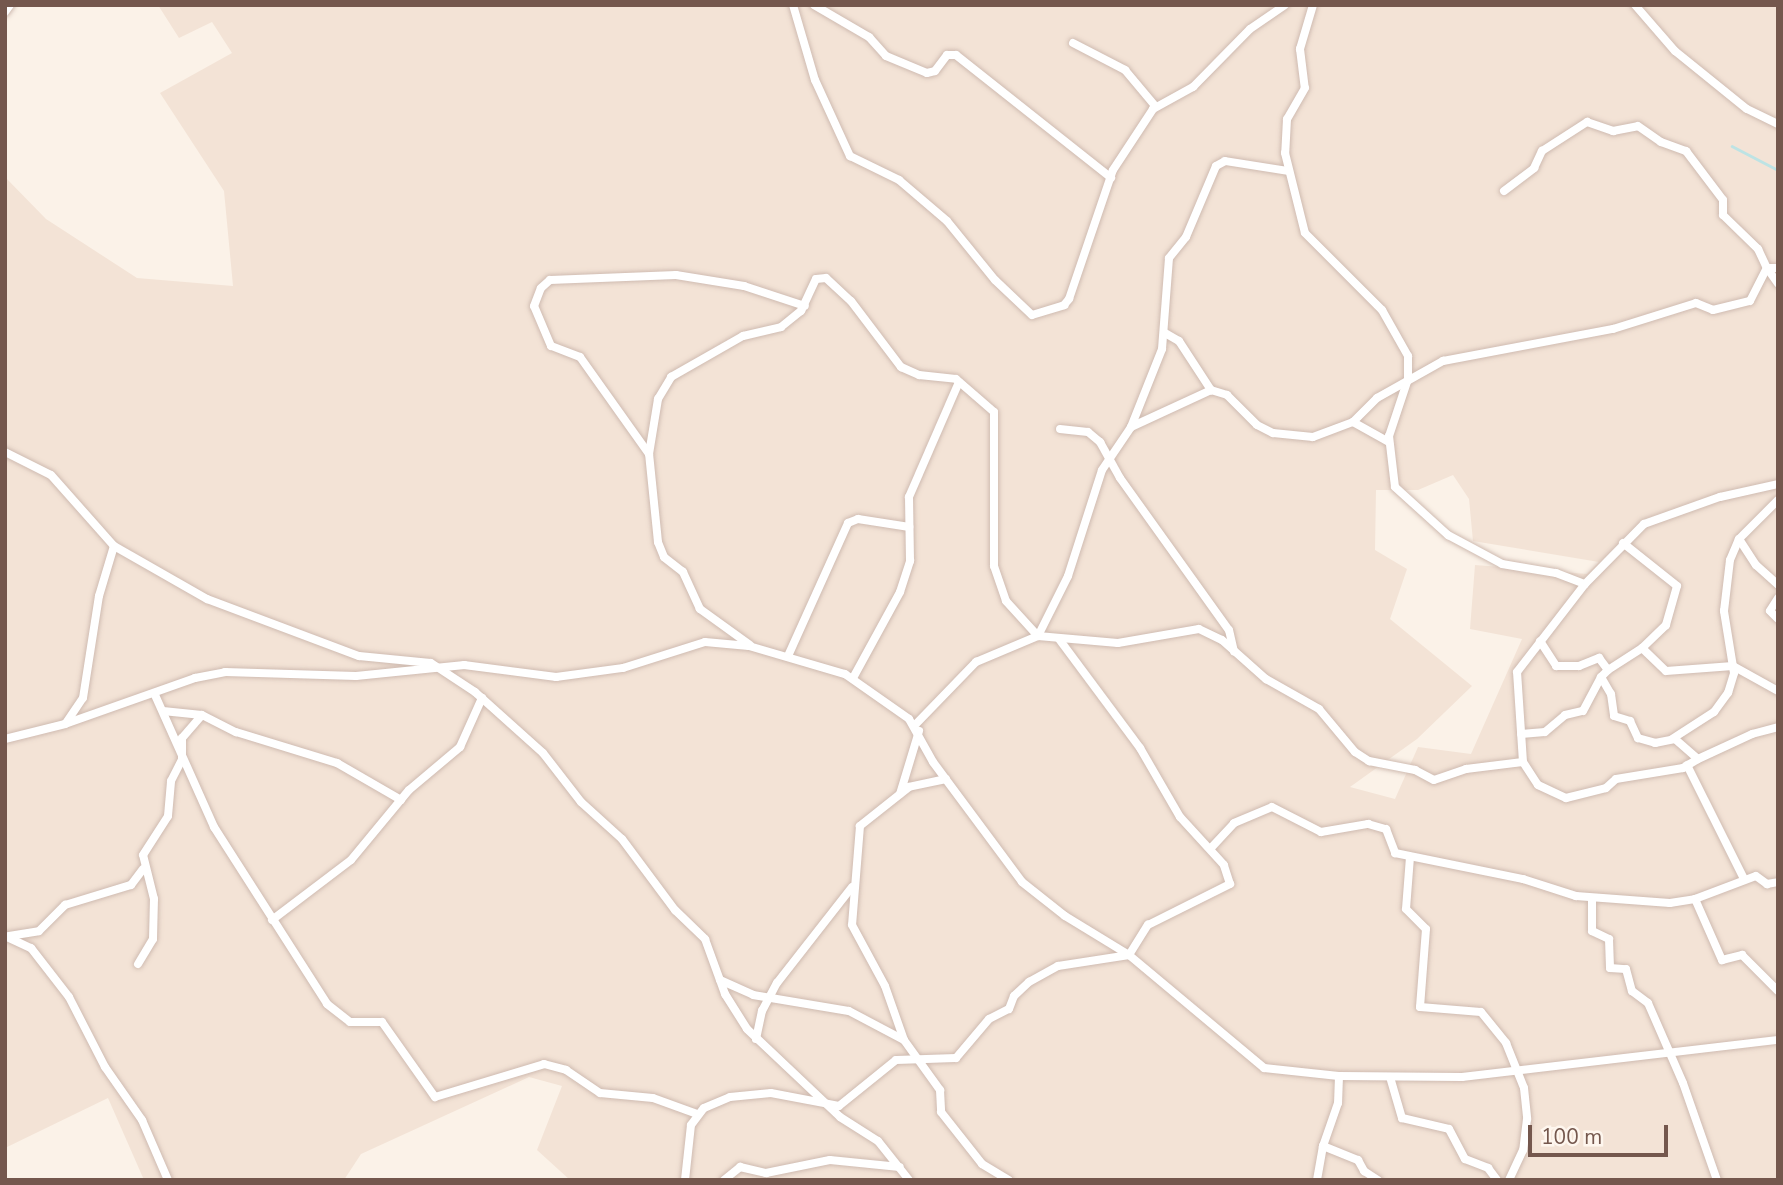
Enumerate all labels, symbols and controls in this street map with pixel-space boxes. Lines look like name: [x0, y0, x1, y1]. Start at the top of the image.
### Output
scale bar: [1531, 1112, 1671, 1156]
text: 100 m: [1541, 1123, 1602, 1151]

